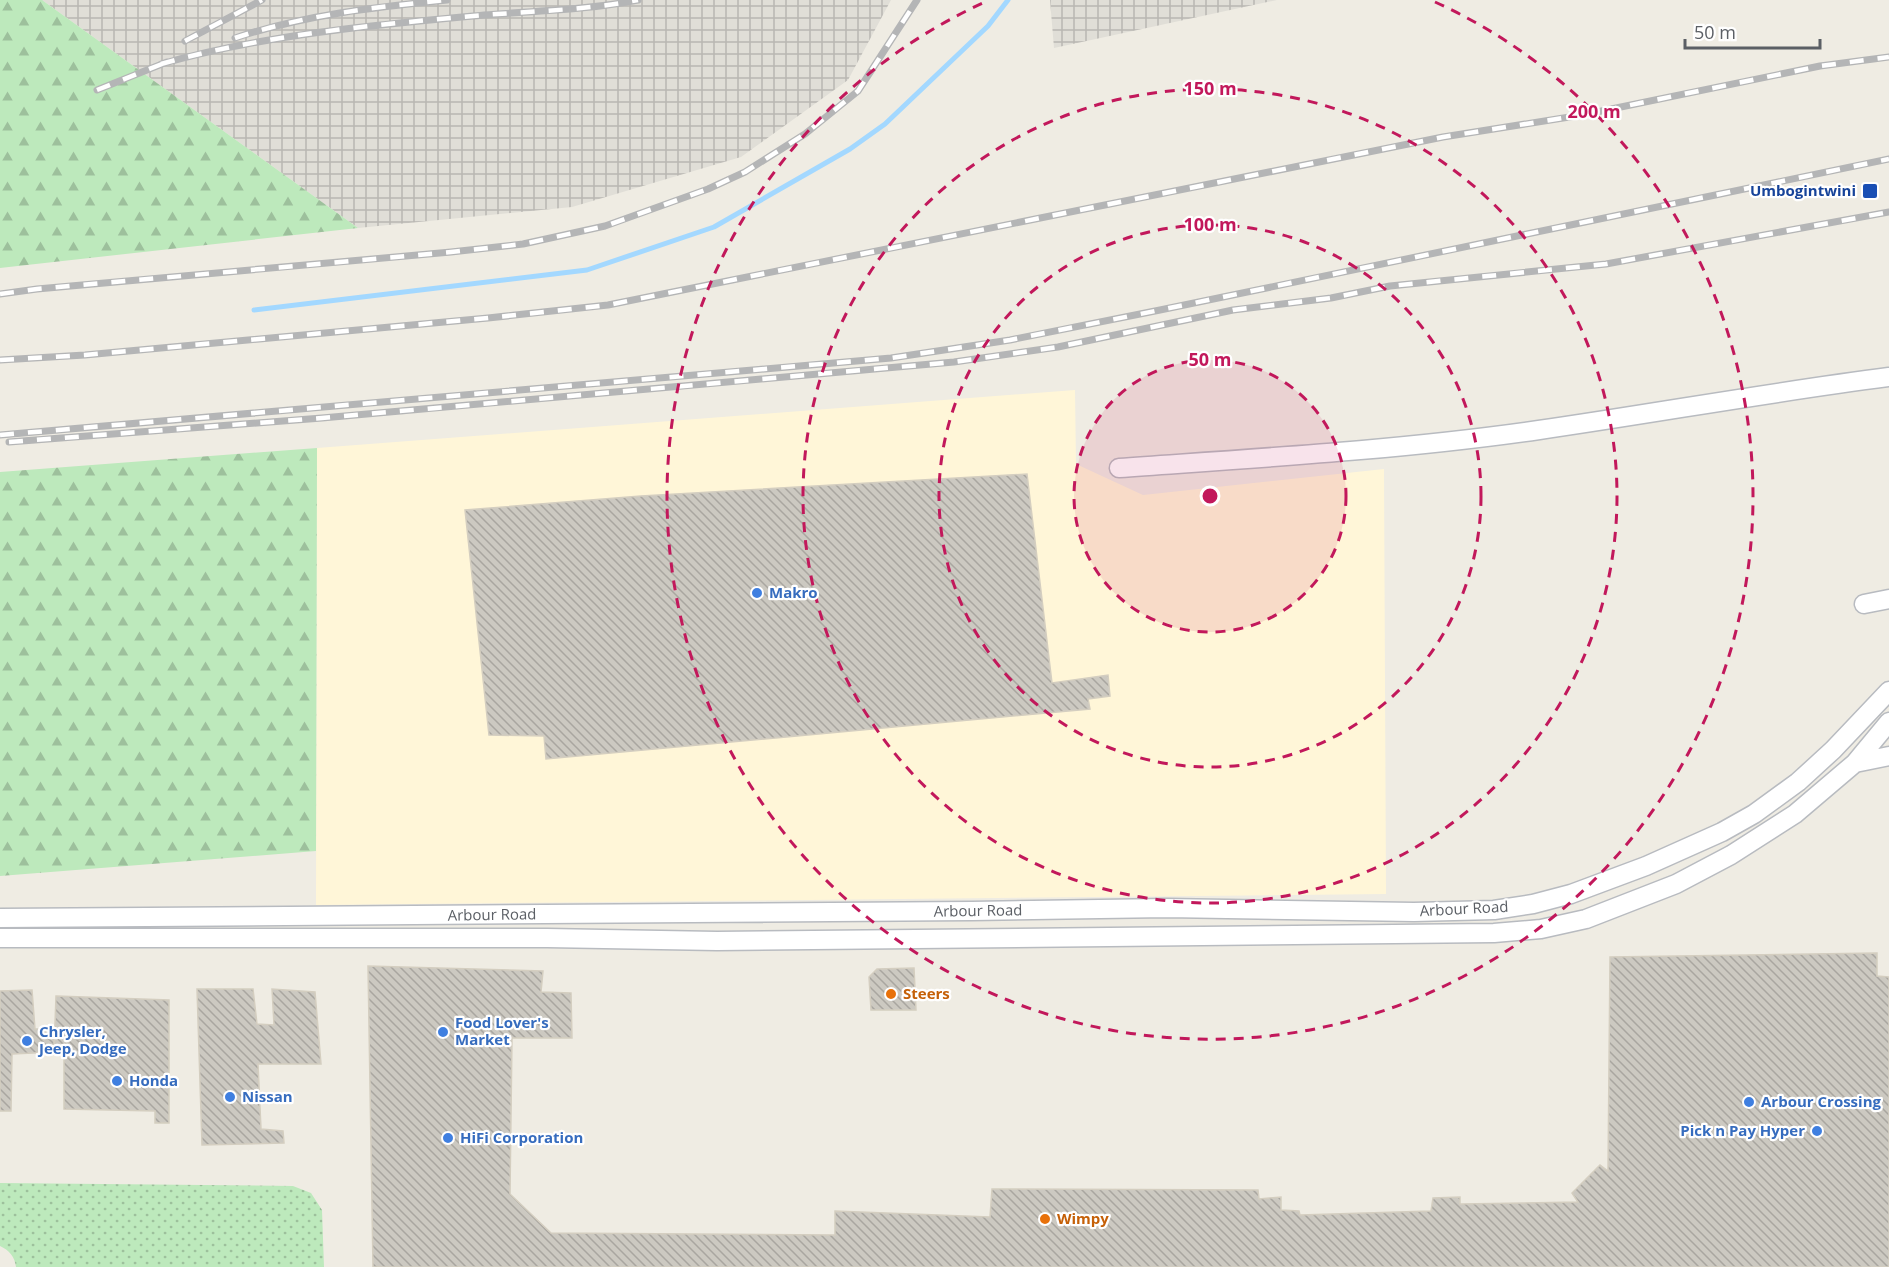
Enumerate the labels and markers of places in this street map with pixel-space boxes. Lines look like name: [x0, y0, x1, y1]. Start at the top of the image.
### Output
place label: Umbogintwini: [1750, 180, 1856, 200]
marker: Umbogintwini: [1861, 182, 1879, 200]
centre of rings: [1200, 486, 1220, 506]
place label: Makro: [769, 582, 818, 602]
marker: Makro: [750, 586, 764, 600]
place label: Steers: [903, 983, 950, 1003]
marker: Steers: [884, 987, 898, 1001]
place label: Food Lover's Market: [455, 1012, 549, 1049]
place label: Chrysler, Jeep, Dodge: [37, 1021, 127, 1058]
marker: Food Lover's Market: [436, 1025, 450, 1039]
marker: Chrysler, Jeep, Dodge: [20, 1034, 34, 1048]
place label: Honda: [129, 1070, 178, 1090]
marker: Honda: [110, 1074, 124, 1088]
place label: Nissan: [242, 1086, 293, 1106]
marker: Nissan: [223, 1090, 237, 1104]
place label: Arbour Crossing: [1761, 1091, 1882, 1111]
marker: Arbour Crossing: [1742, 1095, 1756, 1109]
place label: Pick n Pay Hyper: [1680, 1120, 1805, 1140]
marker: Pick n Pay Hyper: [1810, 1124, 1824, 1138]
place label: HiFi Corporation: [460, 1127, 583, 1147]
marker: HiFi Corporation: [441, 1131, 455, 1145]
place label: Wimpy: [1057, 1208, 1109, 1228]
marker: Wimpy: [1038, 1212, 1052, 1226]

